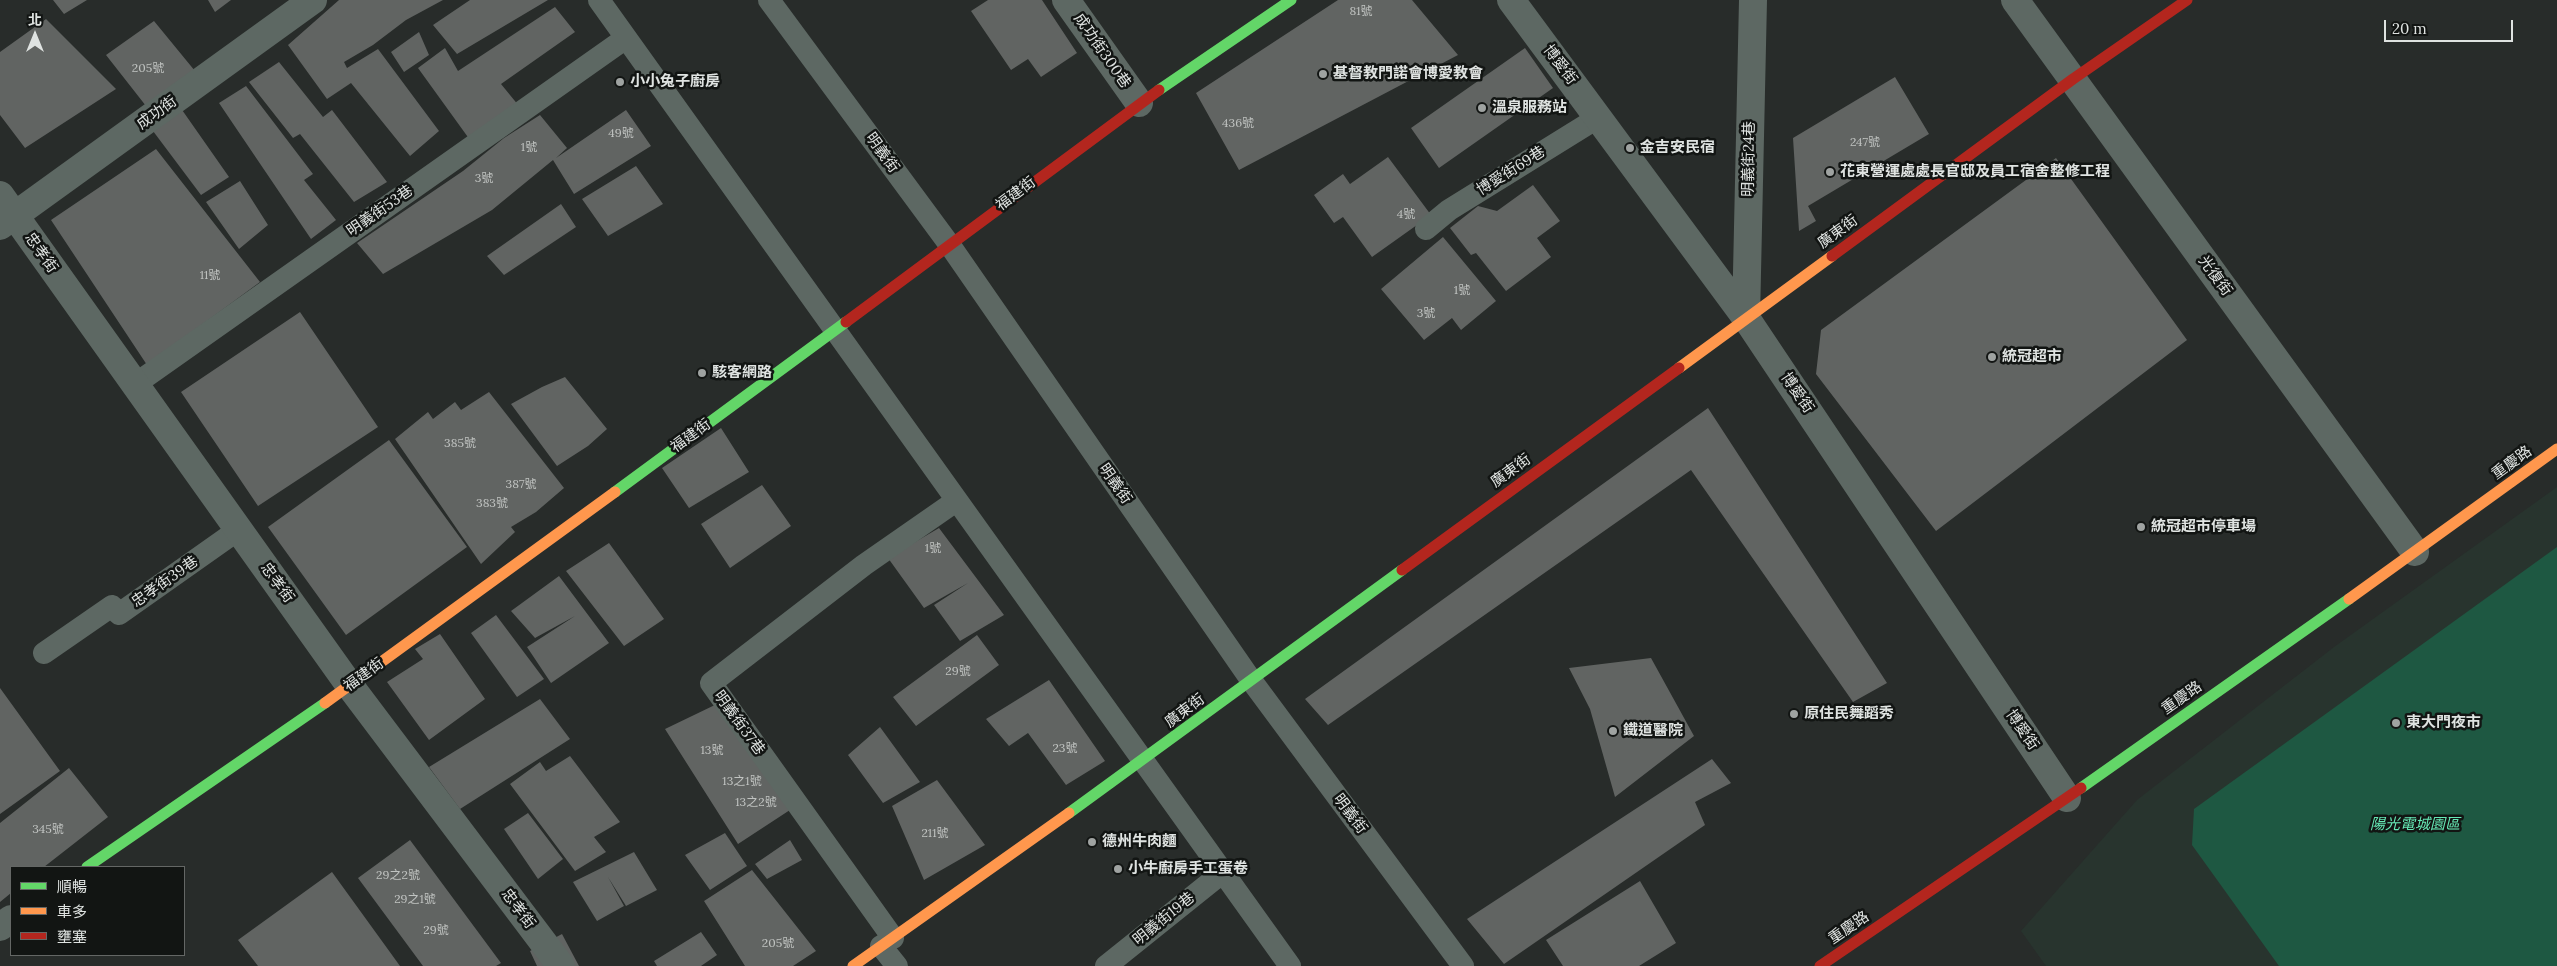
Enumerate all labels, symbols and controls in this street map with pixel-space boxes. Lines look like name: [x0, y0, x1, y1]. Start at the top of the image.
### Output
house number: 81號: [1349, 5, 1373, 19]
north arrow: [10, 10, 60, 60]
street label: 成功街300巷: [1070, 10, 1134, 92]
scale bar: [2387, 10, 2516, 42]
text: 北: [28, 11, 42, 29]
text: 20 m: [2392, 19, 2427, 38]
street label: 博愛街: [1539, 42, 1581, 88]
house number: 205號: [132, 62, 164, 76]
place label: 基督教門諾會博愛教會: [1333, 65, 1483, 83]
marker: 基督教門諾會博愛教會: [1317, 68, 1329, 80]
place label: 小小兔子廚房: [630, 73, 720, 91]
marker: 小小兔子廚房: [614, 76, 626, 88]
street label: 成功街: [134, 92, 180, 134]
place label: 溫泉服務站: [1492, 99, 1567, 117]
marker: 溫泉服務站: [1476, 102, 1488, 114]
house number: 436號: [1222, 117, 1254, 131]
street label: 明義街24巷: [1739, 121, 1759, 197]
house number: 49號: [608, 127, 634, 141]
street label: 明義街: [861, 130, 903, 176]
house number: 247號: [1850, 136, 1880, 150]
place label: 金吉安民宿: [1640, 139, 1715, 157]
house number: 1號: [521, 141, 537, 155]
marker: 金吉安民宿: [1624, 142, 1636, 154]
street label: 博愛街69巷: [1473, 143, 1549, 199]
place label: 花東營運處處長官邸及員工宿舍整修工程: [1840, 163, 2110, 181]
marker: 花東營運處處長官邸及員工宿舍整修工程: [1824, 166, 1836, 178]
house number: 3號: [475, 172, 493, 186]
street label: 福建街: [993, 173, 1039, 215]
street label: 明義街53巷: [343, 182, 417, 240]
house number: 4號: [1397, 208, 1415, 222]
street label: 廣東街: [1815, 211, 1861, 253]
street label: 忠孝街: [21, 229, 61, 277]
street label: 光復街: [2194, 253, 2236, 299]
house number: 11號: [200, 269, 220, 283]
house number: 1號: [1454, 284, 1470, 298]
house number: 3號: [1417, 307, 1435, 321]
place label: 統冠超市: [2002, 348, 2062, 366]
marker: 統冠超市: [1986, 351, 1998, 363]
place label: 駭客網路: [712, 364, 772, 382]
marker: 駭客網路: [696, 367, 708, 379]
street label: 博愛街: [1777, 369, 1817, 417]
street label: 福建街: [668, 415, 714, 457]
house number: 385號: [444, 437, 476, 451]
street label: 重慶路: [2489, 442, 2535, 484]
street label: 廣東街: [1488, 450, 1534, 492]
street label: 明義街: [1095, 460, 1135, 508]
house number: 387號: [506, 478, 536, 492]
house number: 383號: [476, 497, 508, 511]
place label: 統冠超市停車場: [2151, 518, 2256, 536]
marker: 統冠超市停車場: [2135, 521, 2147, 533]
house number: 1號: [925, 542, 941, 556]
street label: 忠孝街39巷: [128, 553, 202, 611]
street label: 忠孝街: [256, 560, 298, 606]
street label: 福建街: [341, 654, 387, 696]
house number: 29號: [945, 665, 971, 679]
street label: 重慶路: [2158, 678, 2206, 718]
street label: 明義街37巷: [710, 687, 768, 759]
street label: 廣東街: [1162, 690, 1208, 732]
place label: 原住民舞蹈秀: [1804, 705, 1894, 723]
street label: 博愛街: [2002, 706, 2042, 754]
marker: 原住民舞蹈秀: [1788, 708, 1800, 720]
place label: 東大門夜市: [2406, 714, 2481, 732]
marker: 東大門夜市: [2390, 717, 2402, 729]
place label: 鐵道醫院: [1623, 722, 1683, 740]
marker: 鐵道醫院: [1607, 725, 1619, 737]
house number: 23號: [1053, 742, 1077, 756]
house number: 13號: [700, 744, 724, 758]
house number: 13之1號: [722, 775, 762, 789]
street label: 明義街: [1329, 791, 1371, 837]
house number: 13之2號: [735, 796, 777, 810]
park label: 陽光電城園區: [2370, 816, 2460, 834]
house number: 345號: [32, 823, 64, 837]
house number: 211號: [921, 827, 949, 841]
place label: 德州牛肉麵: [1102, 833, 1177, 851]
marker: 德州牛肉麵: [1086, 836, 1098, 848]
place label: 小牛廚房手工蛋卷: [1128, 860, 1248, 878]
marker: 小牛廚房手工蛋卷: [1112, 863, 1124, 875]
legend: [10, 866, 185, 956]
house number: 29之2號: [376, 869, 420, 883]
text: 順暢: [57, 877, 87, 896]
street label: 忠孝街: [497, 886, 539, 932]
street label: 明義街19巷: [1130, 889, 1198, 949]
house number: 29之1號: [394, 893, 436, 907]
text: 車多: [57, 902, 87, 921]
street label: 重慶路: [1825, 908, 1873, 948]
house number: 29號: [423, 924, 449, 938]
text: 壅塞: [57, 927, 87, 946]
house number: 205號: [762, 937, 794, 951]

